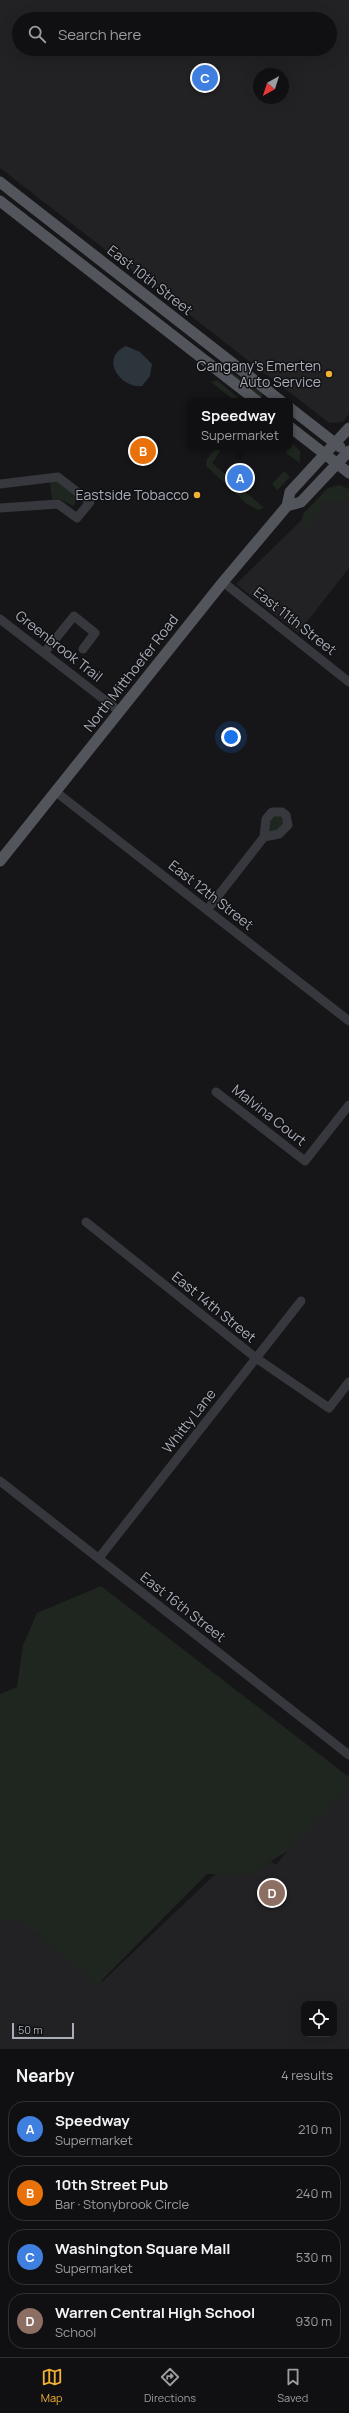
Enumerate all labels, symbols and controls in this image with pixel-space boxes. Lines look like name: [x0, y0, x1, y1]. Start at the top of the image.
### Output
search box: [12, 12, 337, 56]
icon: search: [26, 23, 48, 45]
text: Search here: [58, 24, 141, 45]
pin: C: [192, 63, 218, 93]
north arrow: [253, 68, 289, 104]
street label: East 10th Street: [104, 240, 197, 319]
place label: Cangany's Emerten Auto Service: [197, 356, 321, 391]
marker: Cangany's Emerten Auto Service: [324, 369, 334, 379]
popup: [187, 398, 293, 450]
text: Speedway: [201, 405, 276, 426]
text: Supermarket: [201, 426, 279, 444]
pin: B: [130, 436, 156, 466]
pin: A: [227, 463, 253, 493]
place label: Eastside Tobacco: [75, 485, 189, 504]
marker: Eastside Tobacco: [192, 490, 202, 500]
street label: East 11th Street: [250, 582, 341, 659]
street label: Greenbrook Trail: [12, 606, 107, 686]
street label: North Mitthoefer Road: [79, 610, 182, 735]
your location: [221, 727, 241, 747]
street label: East 12th Street: [165, 855, 258, 934]
street label: Malvina Court: [228, 1080, 311, 1150]
street label: East 14th Street: [168, 1267, 261, 1347]
street label: Whitty Lane: [158, 1385, 220, 1457]
street label: East 16th Street: [137, 1567, 230, 1646]
pin: D: [259, 1878, 285, 1908]
map controls: [301, 2001, 337, 2037]
button: locate: [301, 2001, 337, 2037]
scale bar: [12, 2021, 74, 2040]
text: 50 m: [18, 2022, 43, 2037]
text: Nearby: [16, 2064, 74, 2087]
text: 4 results: [281, 2066, 333, 2084]
text: Speedway: [55, 2110, 130, 2131]
text: A: [26, 2120, 34, 2138]
text: 210 m: [298, 2120, 332, 2138]
text: Supermarket: [55, 2131, 133, 2149]
text: 10th Street Pub: [55, 2174, 168, 2195]
text: B: [26, 2184, 34, 2202]
text: 240 m: [296, 2184, 332, 2202]
text: Bar · Stonybrook Circle: [55, 2195, 189, 2213]
text: Washington Square Mall: [55, 2238, 231, 2259]
text: C: [25, 2248, 35, 2266]
text: 530 m: [296, 2248, 332, 2266]
text: Supermarket: [55, 2259, 133, 2277]
text: Warren Central High School: [55, 2302, 255, 2323]
text: D: [25, 2312, 35, 2330]
text: 930 m: [295, 2312, 332, 2330]
text: School: [55, 2323, 96, 2341]
tab: Map: [41, 2366, 63, 2405]
tab: Directions: [144, 2366, 196, 2405]
tab: Saved: [277, 2366, 308, 2405]

